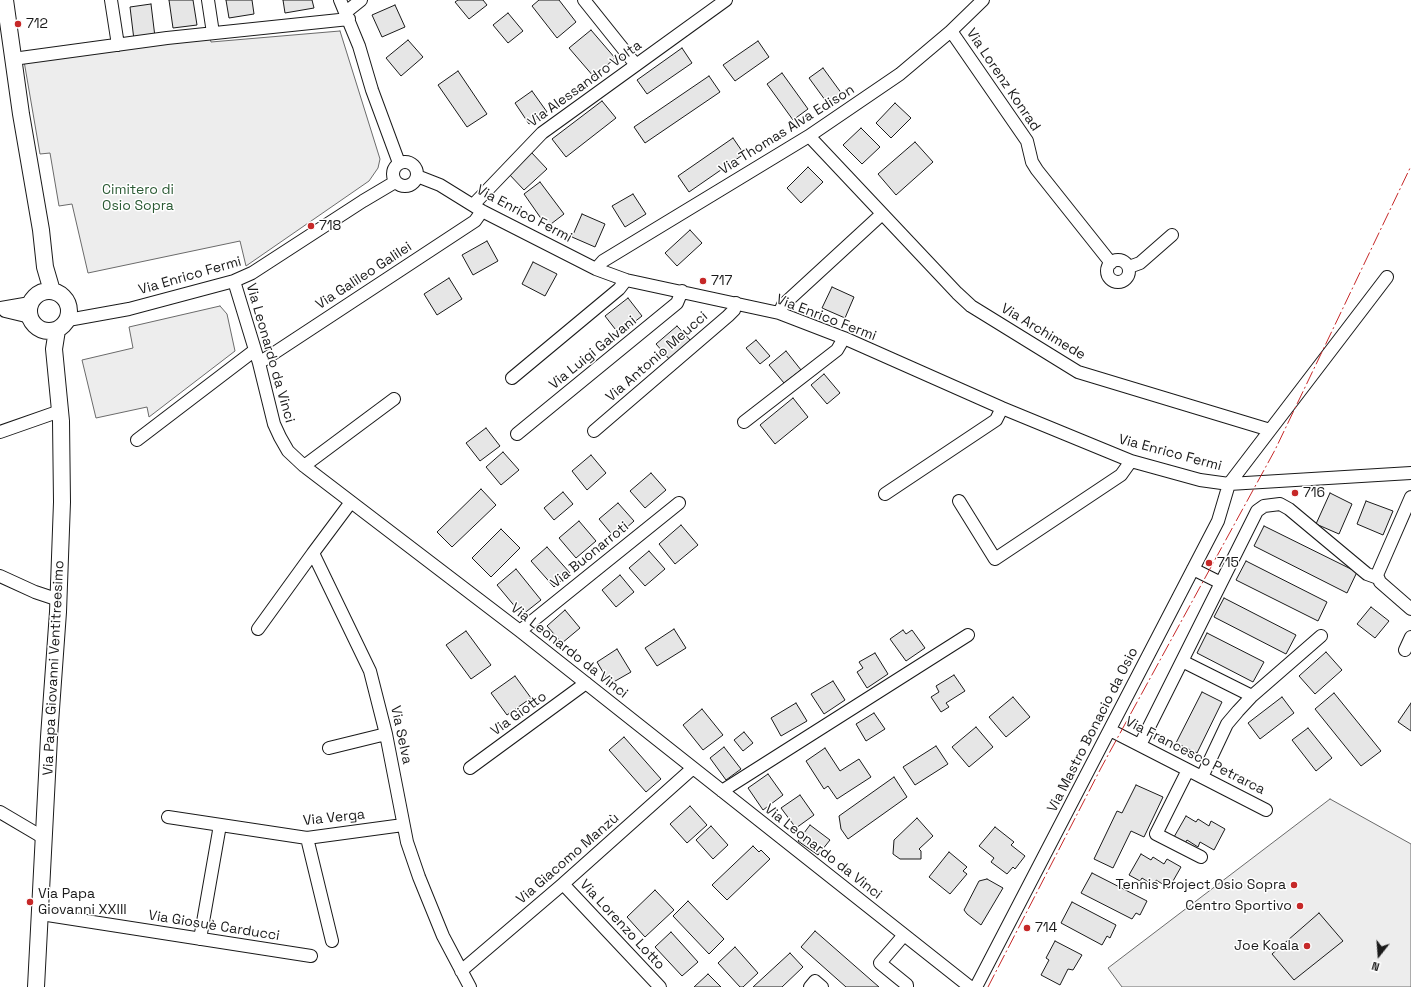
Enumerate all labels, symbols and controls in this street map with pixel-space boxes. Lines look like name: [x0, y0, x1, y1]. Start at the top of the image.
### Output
place label: 712: [26, 16, 48, 32]
marker: 712: [13, 19, 23, 29]
street label: Via Lorenz Konrad: [962, 25, 1044, 135]
street label: Via Alessandro Volta: [525, 37, 645, 131]
street label: Via Thomas Alva Edison: [716, 81, 858, 179]
park label: Cimitero di Osio Sopra: [102, 182, 174, 214]
street label: Via Enrico Fermi: [473, 182, 575, 246]
place label: 718: [319, 218, 341, 234]
marker: 718: [306, 221, 316, 231]
street label: Via Galileo Galilei: [313, 239, 415, 313]
street label: Via Enrico Fermi: [137, 253, 243, 299]
place label: 717: [711, 273, 733, 289]
marker: 717: [698, 276, 708, 286]
street label: Via Leonardo da Vinci: [242, 281, 298, 425]
street label: Via Enrico Fermi: [773, 291, 879, 345]
street label: Via Archimede: [998, 300, 1088, 364]
street label: Via Antonio Meucci: [603, 308, 711, 406]
street label: Via Luigi Galvani: [546, 313, 640, 393]
street label: Via Enrico Fermi: [1117, 431, 1223, 475]
place label: 716: [1303, 485, 1325, 501]
marker: 716: [1290, 488, 1300, 498]
street label: Via Buonarroti: [548, 518, 632, 592]
place label: 715: [1217, 555, 1239, 571]
marker: 715: [1204, 558, 1214, 568]
street label: Via Papa Giovanni Ventitreesimo: [40, 560, 68, 776]
street label: Via Leonardo da Vinci: [507, 600, 631, 702]
street label: Via Mastro Bonacio da Osio: [1044, 645, 1142, 815]
street label: Via Giotto: [488, 688, 550, 740]
street label: Via Selva: [387, 704, 415, 766]
street label: Via Francesco Petrarca: [1122, 713, 1268, 799]
street label: Via Leonardo da Vinci: [761, 801, 885, 903]
street label: Via Verga: [302, 806, 366, 830]
street label: Via Giacomo Manzù: [513, 810, 623, 908]
street label: Via Lorenzo Lotto: [576, 876, 668, 974]
place label: Tennis Project Osio Sopra: [1116, 877, 1286, 893]
marker: Tennis Project Osio Sopra: [1289, 880, 1299, 890]
place label: Via Papa Giovanni XXIII: [38, 886, 127, 918]
marker: Via Papa Giovanni XXIII: [25, 897, 35, 907]
place label: Centro Sportivo: [1185, 898, 1292, 914]
marker: Centro Sportivo: [1295, 901, 1305, 911]
street label: Via Giosuè Carducci: [147, 907, 281, 945]
place label: 714: [1035, 920, 1057, 936]
marker: 714: [1022, 923, 1032, 933]
north arrow: [1359, 935, 1399, 975]
place label: Joe Koala: [1234, 938, 1299, 954]
marker: Joe Koala: [1302, 941, 1312, 951]
text: N: [1370, 959, 1381, 974]

